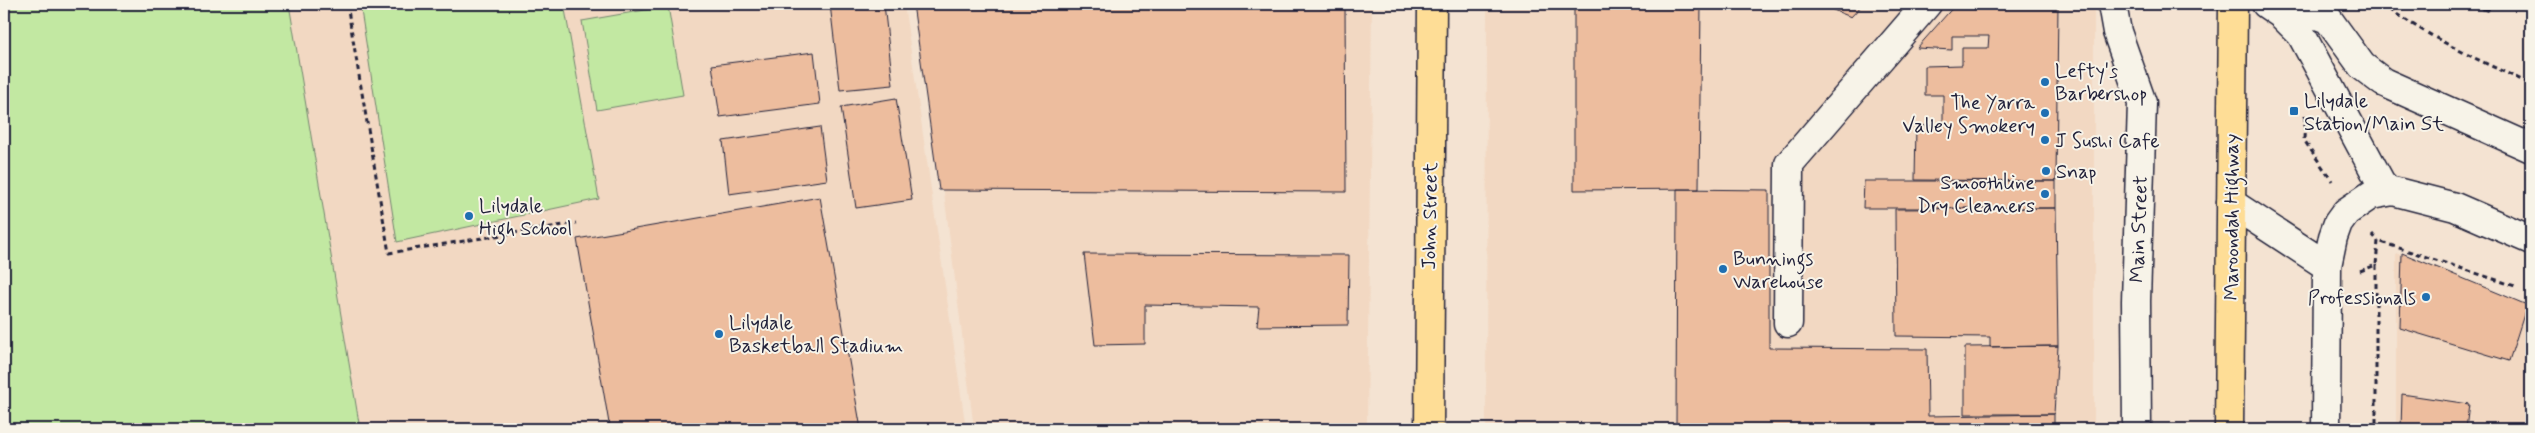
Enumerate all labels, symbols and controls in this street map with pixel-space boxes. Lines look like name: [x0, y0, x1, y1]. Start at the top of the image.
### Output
place label: Lefty's Barbershop: [2055, 58, 2147, 108]
marker: Lefty's Barbershop: [2039, 76, 2051, 88]
place label: Lilydale Station/Main St: [2304, 88, 2444, 138]
place label: The Yarra Valley Smokery: [1902, 90, 2036, 140]
marker: Lilydale Station/Main St: [2288, 105, 2300, 117]
marker: The Yarra Valley Smokery: [2039, 107, 2051, 119]
place label: J Sushi Cafe: [2055, 128, 2160, 155]
street label: Maroondah Highway: [2219, 133, 2248, 301]
marker: J Sushi Cafe: [2039, 134, 2051, 146]
place label: Snap: [2056, 159, 2097, 186]
street label: John Street: [1416, 162, 1445, 270]
marker: Snap: [2040, 165, 2052, 177]
place label: Smoothline Dry Cleaners: [1917, 170, 2035, 220]
street label: Main Street: [2124, 175, 2155, 283]
marker: Smoothline Dry Cleaners: [2039, 188, 2051, 200]
place label: Lilydale High School: [479, 193, 572, 245]
marker: Lilydale High School: [463, 210, 475, 222]
place label: Bunnings Warehouse: [1733, 246, 1823, 296]
marker: Bunnings Warehouse: [1717, 263, 1729, 275]
place label: Professionals: [2308, 285, 2416, 312]
marker: Professionals: [2420, 291, 2432, 303]
place label: Lilydale Basketball Stadium: [729, 310, 903, 360]
marker: Lilydale Basketball Stadium: [713, 328, 725, 340]

